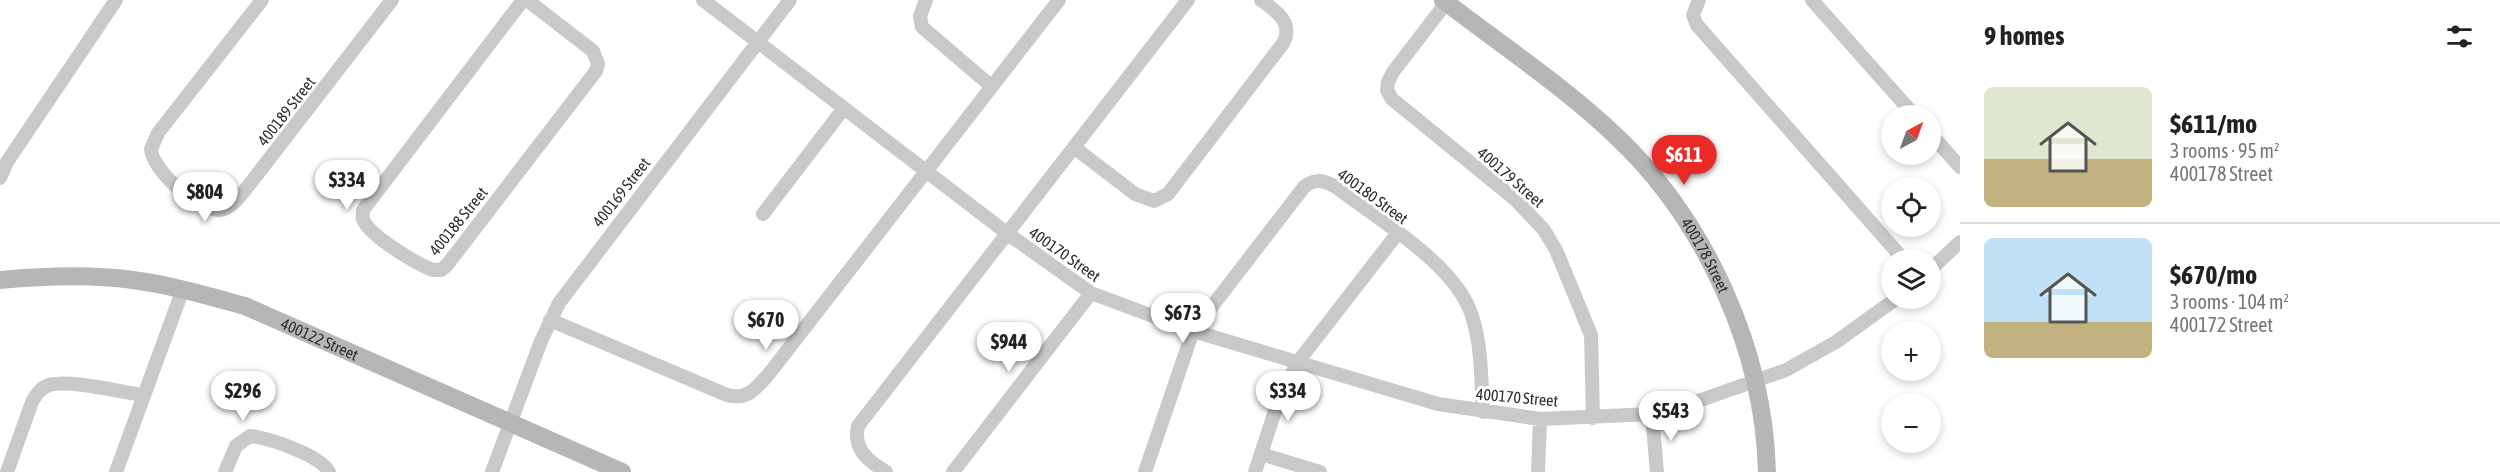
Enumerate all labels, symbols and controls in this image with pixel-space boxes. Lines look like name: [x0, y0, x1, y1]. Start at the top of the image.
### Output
icon: filters: [2443, 20, 2476, 53]
text: 9 homes: [1984, 21, 2064, 51]
street label: 400189 Street: [254, 73, 319, 149]
north arrow: [1881, 105, 1941, 165]
map controls: [1881, 105, 1941, 453]
text: $611/mo: [2170, 109, 2257, 139]
icon: home: [2032, 111, 2104, 183]
pin: $611: [1648, 135, 1720, 186]
text: 3 rooms · 95 m²: [2170, 139, 2280, 162]
street label: 400179 Street: [1474, 143, 1548, 211]
text: $611: [1666, 143, 1702, 166]
street label: 400169 Street: [589, 154, 654, 230]
pin: $334: [311, 160, 383, 211]
text: 400178 Street: [2170, 162, 2273, 185]
street label: 400180 Street: [1334, 164, 1412, 228]
text: $334: [329, 168, 365, 191]
pin: $804: [169, 172, 241, 223]
button: locate: [1881, 177, 1941, 237]
text: $804: [187, 180, 223, 203]
street label: 400188 Street: [425, 183, 491, 259]
street label: 400178 Street: [1678, 214, 1733, 296]
street label: 400170 Street: [1026, 223, 1104, 285]
button: layers: [1881, 249, 1941, 309]
text: $670/mo: [2170, 260, 2257, 290]
icon: home: [2032, 262, 2104, 334]
text: 3 rooms · 104 m²: [2170, 290, 2289, 313]
pin: $673: [1147, 293, 1219, 344]
pin: $670: [730, 300, 802, 351]
text: $673: [1165, 301, 1201, 324]
text: $670: [748, 308, 784, 331]
text: 400172 Street: [2170, 313, 2273, 336]
street label: 400122 Street: [278, 314, 361, 364]
button: +: [1881, 321, 1941, 381]
pin: $944: [973, 322, 1045, 373]
text: $944: [991, 330, 1027, 353]
pin: $296: [207, 371, 279, 422]
pin: $334: [1252, 371, 1324, 422]
text: $296: [225, 379, 261, 402]
text: $334: [1270, 379, 1306, 402]
street label: 400170 Street: [1475, 384, 1559, 410]
pin: $543: [1635, 391, 1707, 442]
button: −: [1881, 393, 1941, 453]
text: $543: [1653, 399, 1689, 422]

